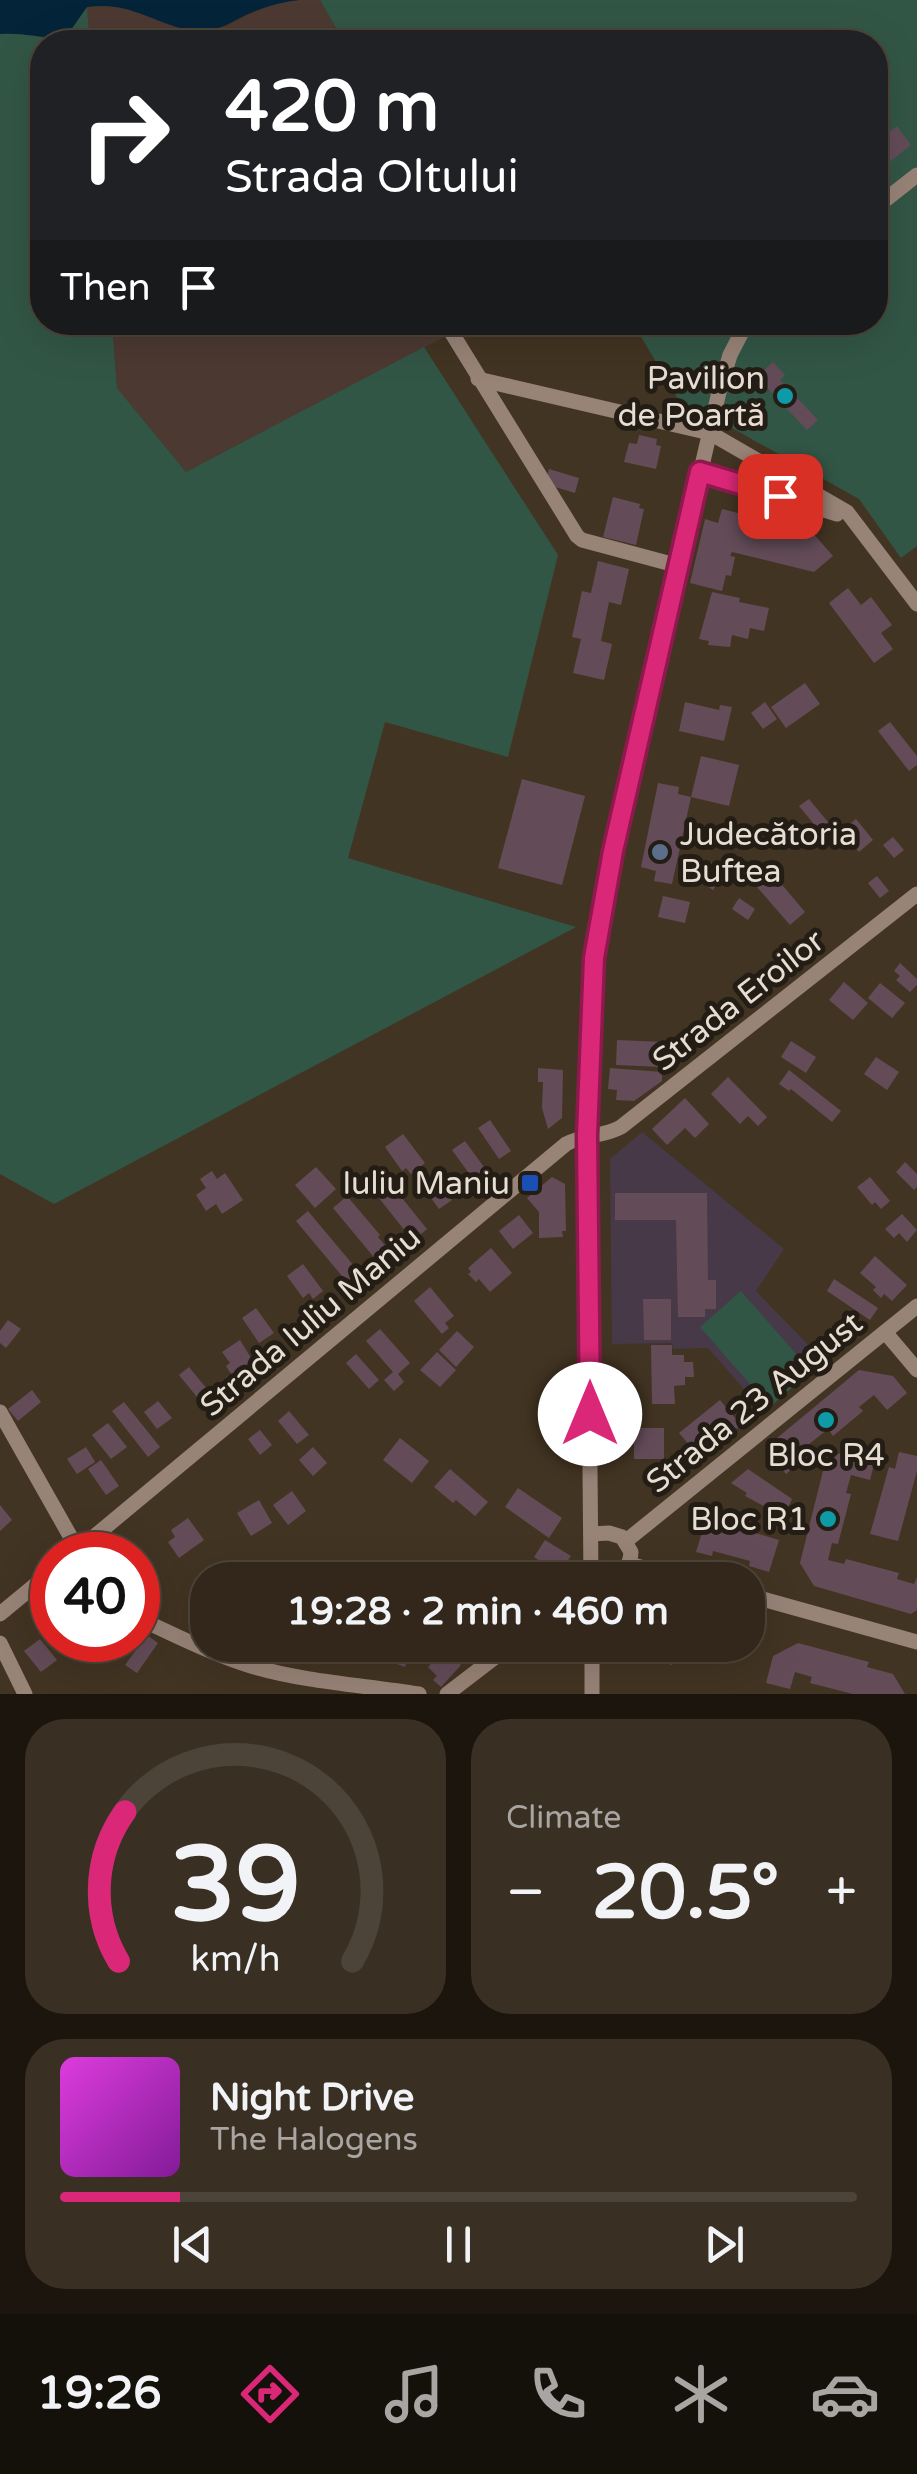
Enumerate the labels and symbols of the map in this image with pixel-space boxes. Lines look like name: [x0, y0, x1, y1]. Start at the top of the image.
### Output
place label: Pavilion de Poartă: [617, 360, 765, 435]
marker: Pavilion de Poartă: [774, 385, 796, 407]
pin: [738, 454, 823, 539]
place label: Judecătoria Buftea: [680, 816, 857, 891]
marker: Judecătoria Buftea: [649, 841, 671, 863]
street label: Strada Eroilor: [645, 922, 832, 1079]
place label: Iuliu Maniu: [342, 1165, 510, 1203]
marker: Iuliu Maniu: [519, 1172, 541, 1194]
street label: Strada Iuliu Maniu: [193, 1219, 428, 1425]
street label: Strada 23 August: [639, 1304, 870, 1501]
position arrow: [538, 1362, 642, 1466]
marker: Bloc R4: [815, 1409, 837, 1431]
place label: Bloc R4: [767, 1437, 885, 1475]
place label: Bloc R1: [690, 1501, 808, 1539]
marker: Bloc R1: [817, 1508, 839, 1530]
speed limit sign: 40: [30, 1532, 160, 1662]

